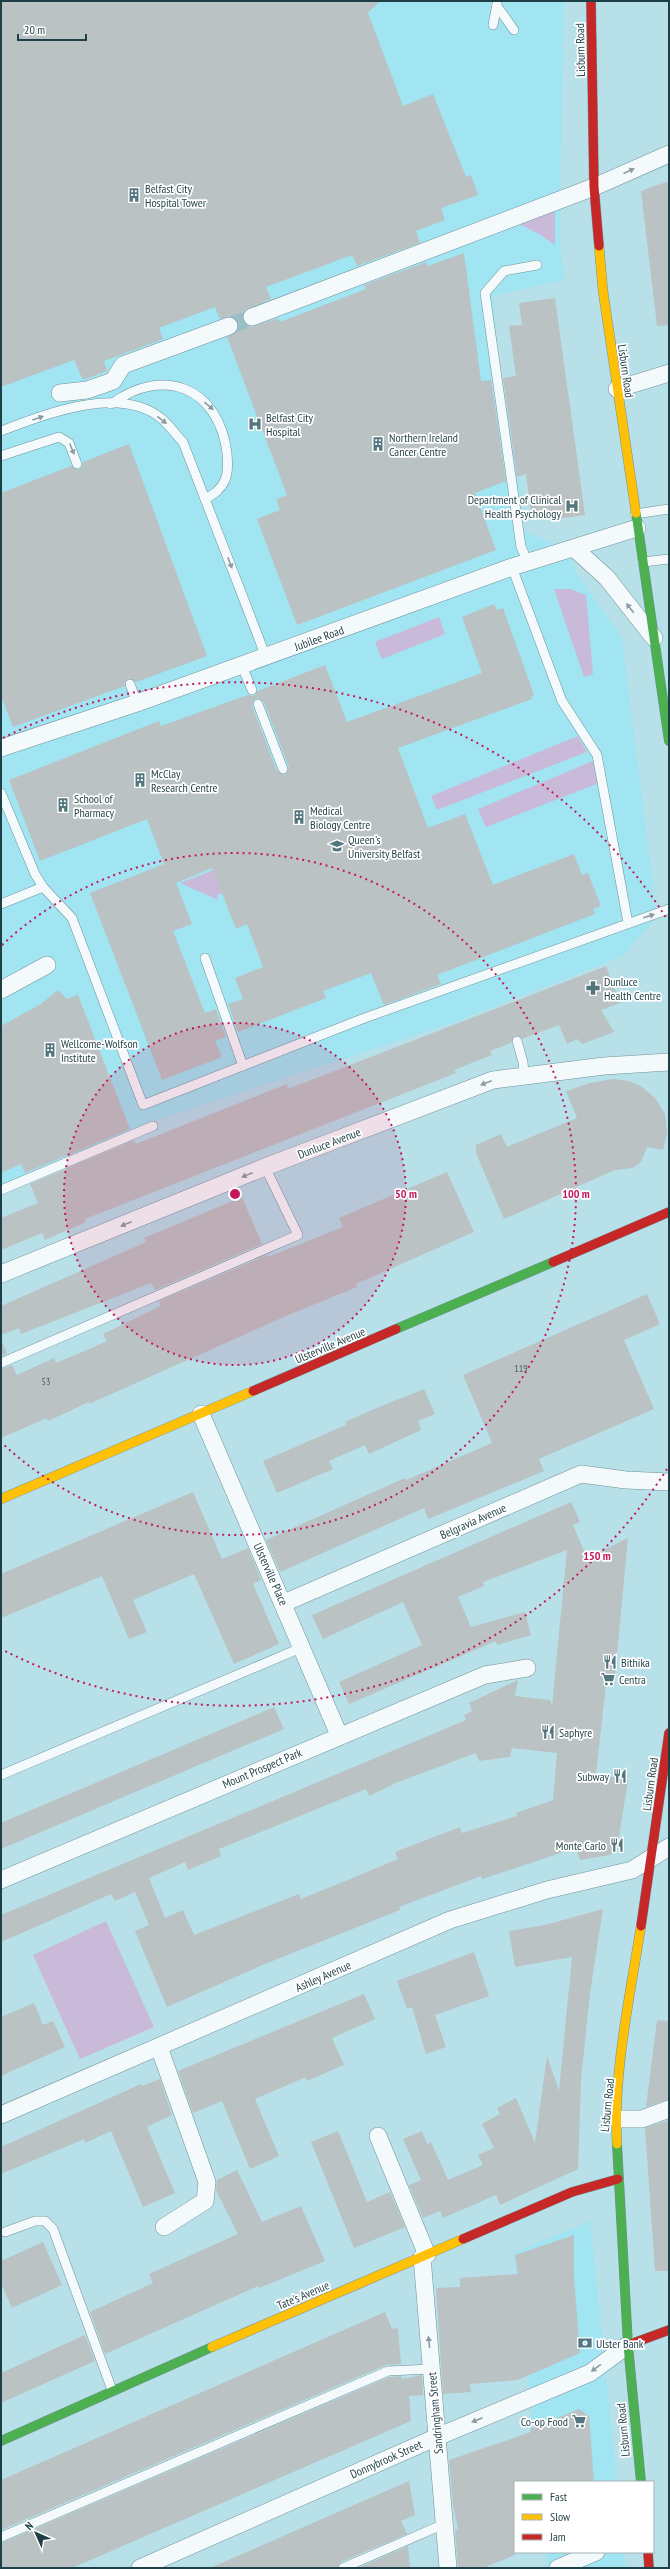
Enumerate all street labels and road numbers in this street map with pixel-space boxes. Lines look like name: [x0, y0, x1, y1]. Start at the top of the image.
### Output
street label: Lisburn Road: [572, 23, 588, 77]
street label: Lisburn Road: [615, 343, 637, 399]
street label: Jubilee Road: [291, 622, 346, 654]
street label: Dunluce Avenue: [295, 1124, 363, 1162]
street label: Ulsterville Avenue: [293, 1323, 367, 1367]
street label: Belgravia Avenue: [437, 1500, 509, 1542]
street label: Ulsterville Place: [251, 1540, 291, 1608]
street label: Mount Prospect Park: [220, 1744, 304, 1791]
street label: Lisburn Road: [639, 1756, 661, 1812]
street label: Ashley Avenue: [293, 1957, 353, 1995]
street label: Lisburn Road: [597, 2078, 617, 2132]
street label: Tate's Avenue: [275, 2277, 331, 2313]
street label: Sandringham Street: [424, 2371, 446, 2455]
street label: Lisburn Road: [613, 2403, 633, 2457]
street label: Donnybrook Street: [348, 2436, 425, 2482]

